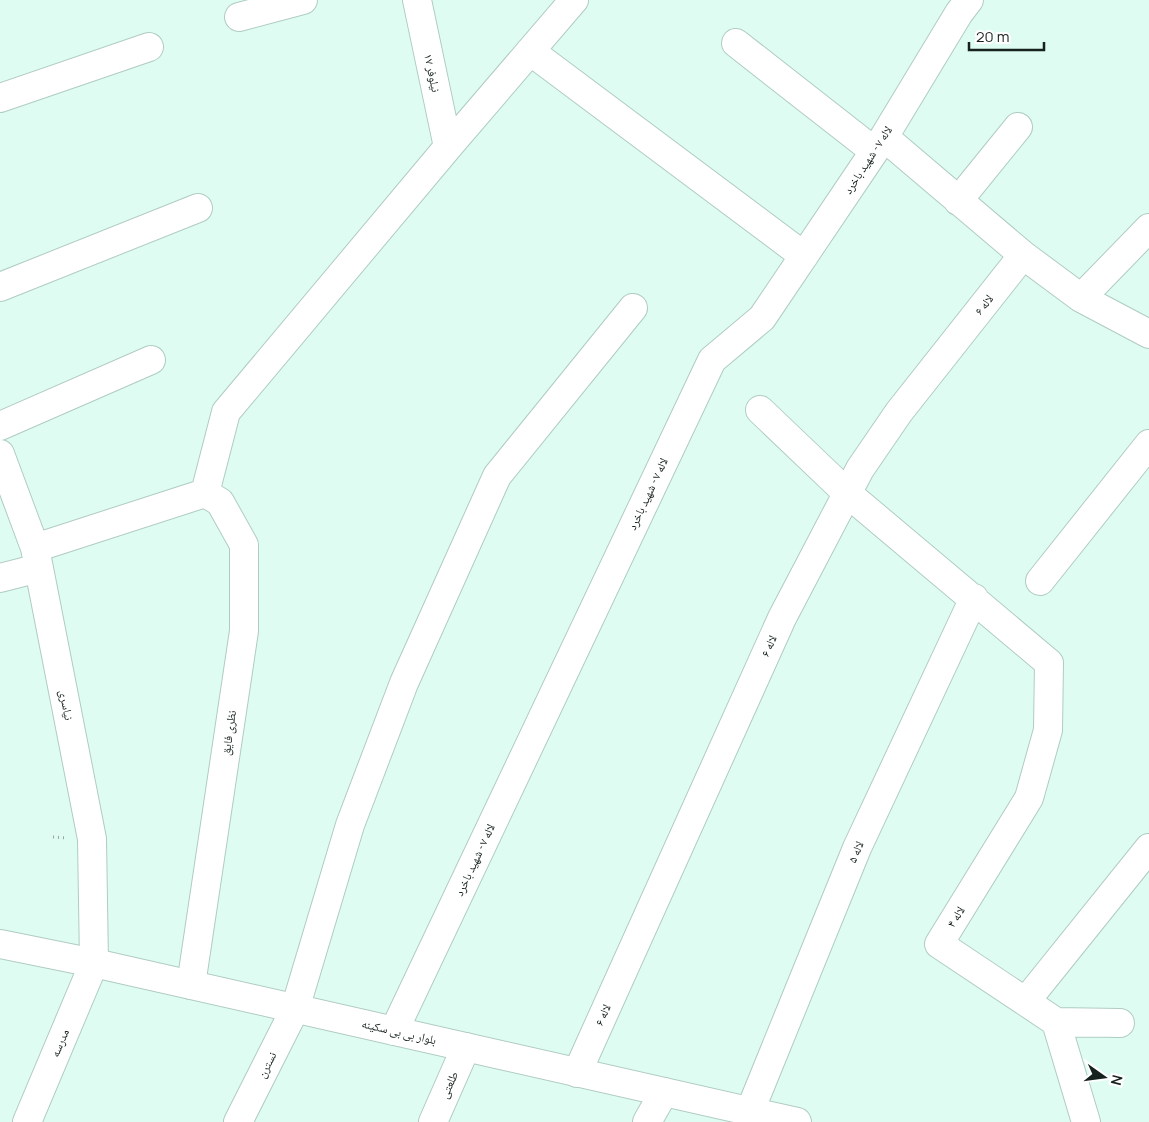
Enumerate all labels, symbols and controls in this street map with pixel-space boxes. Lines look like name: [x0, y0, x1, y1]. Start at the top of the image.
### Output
scale bar: [969, 20, 1044, 52]
text: 20 m: [976, 26, 1009, 47]
street label: نیلوفر ۱۷: [420, 52, 445, 94]
street label: لاله ۷- شهید باخرد: [839, 122, 896, 197]
street label: لاله ۶: [970, 291, 997, 319]
street label: لاله ۷- شهید باخرد: [623, 455, 672, 533]
street label: لاله ۶: [756, 632, 781, 659]
street label: نیاسری: [55, 688, 78, 722]
street label: نظری فایق: [217, 709, 240, 757]
street label: لاله ۷- شهید باخرد: [450, 821, 499, 899]
street label: لاله ۵: [843, 838, 868, 865]
street label: لاله ۴: [943, 903, 969, 931]
street label: لاله ۶: [590, 1001, 615, 1028]
street label: بلوار بی بی سکینه: [360, 1015, 438, 1048]
street label: مدرسه: [46, 1026, 73, 1060]
street label: نسترن: [253, 1049, 280, 1081]
north arrow: [1079, 1052, 1129, 1102]
street label: طلعتی: [435, 1068, 462, 1101]
text: N: [1107, 1073, 1128, 1087]

